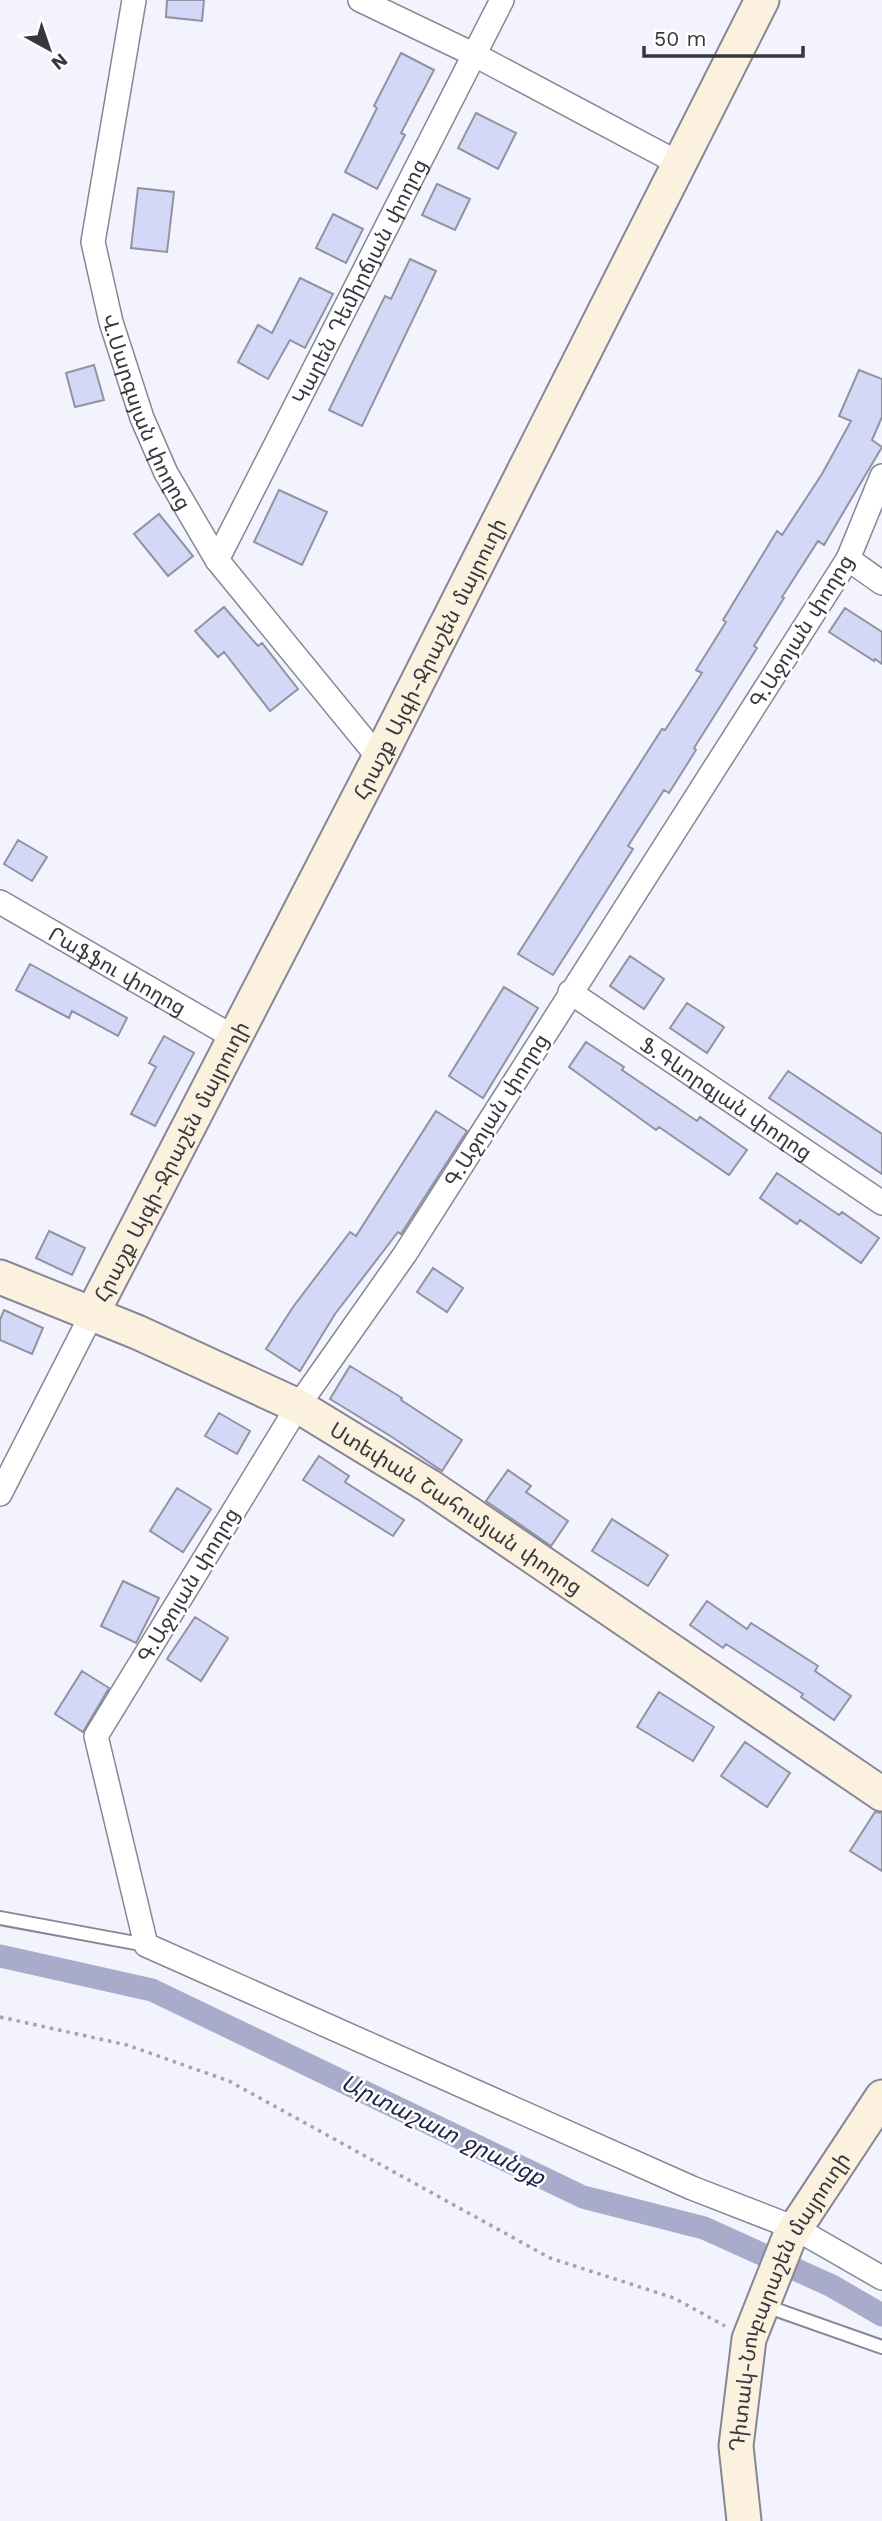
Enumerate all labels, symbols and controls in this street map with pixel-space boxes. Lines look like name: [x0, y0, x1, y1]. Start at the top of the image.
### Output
north arrow: [14, 14, 84, 84]
scale bar: [644, 14, 803, 58]
text: 50 m: [654, 26, 706, 51]
text: N: [47, 48, 72, 75]
street label: Կարեն Դեմիրճյան փողոց: [286, 154, 432, 408]
street label: Վ.Սարգսյան փողոց: [97, 311, 197, 514]
street label: Հրաշք Այգի-Ջրաշեն մայրուղի: [347, 514, 511, 804]
street label: Գ.Աջոյան փողոց: [744, 550, 858, 712]
street label: Րաֆֆու փողոց: [44, 921, 191, 1020]
street label: Հրաշք Այգի-Ջրաշեն մայրուղի: [88, 1017, 254, 1306]
street label: Գ.Աջոյան փողոց: [439, 1029, 553, 1191]
street label: Ֆ.Գևորգյան փողոց: [636, 1031, 817, 1165]
street label: Ստեփան Շահումյան փողոց: [326, 1416, 587, 1599]
street label: Գ.Աջոյան փողոց: [132, 1503, 244, 1667]
water label: Արտաշատ ջրանցք: [337, 2069, 550, 2192]
street label: Դիտակ-Նուբարաշեն մայրուղի: [723, 2147, 855, 2453]

